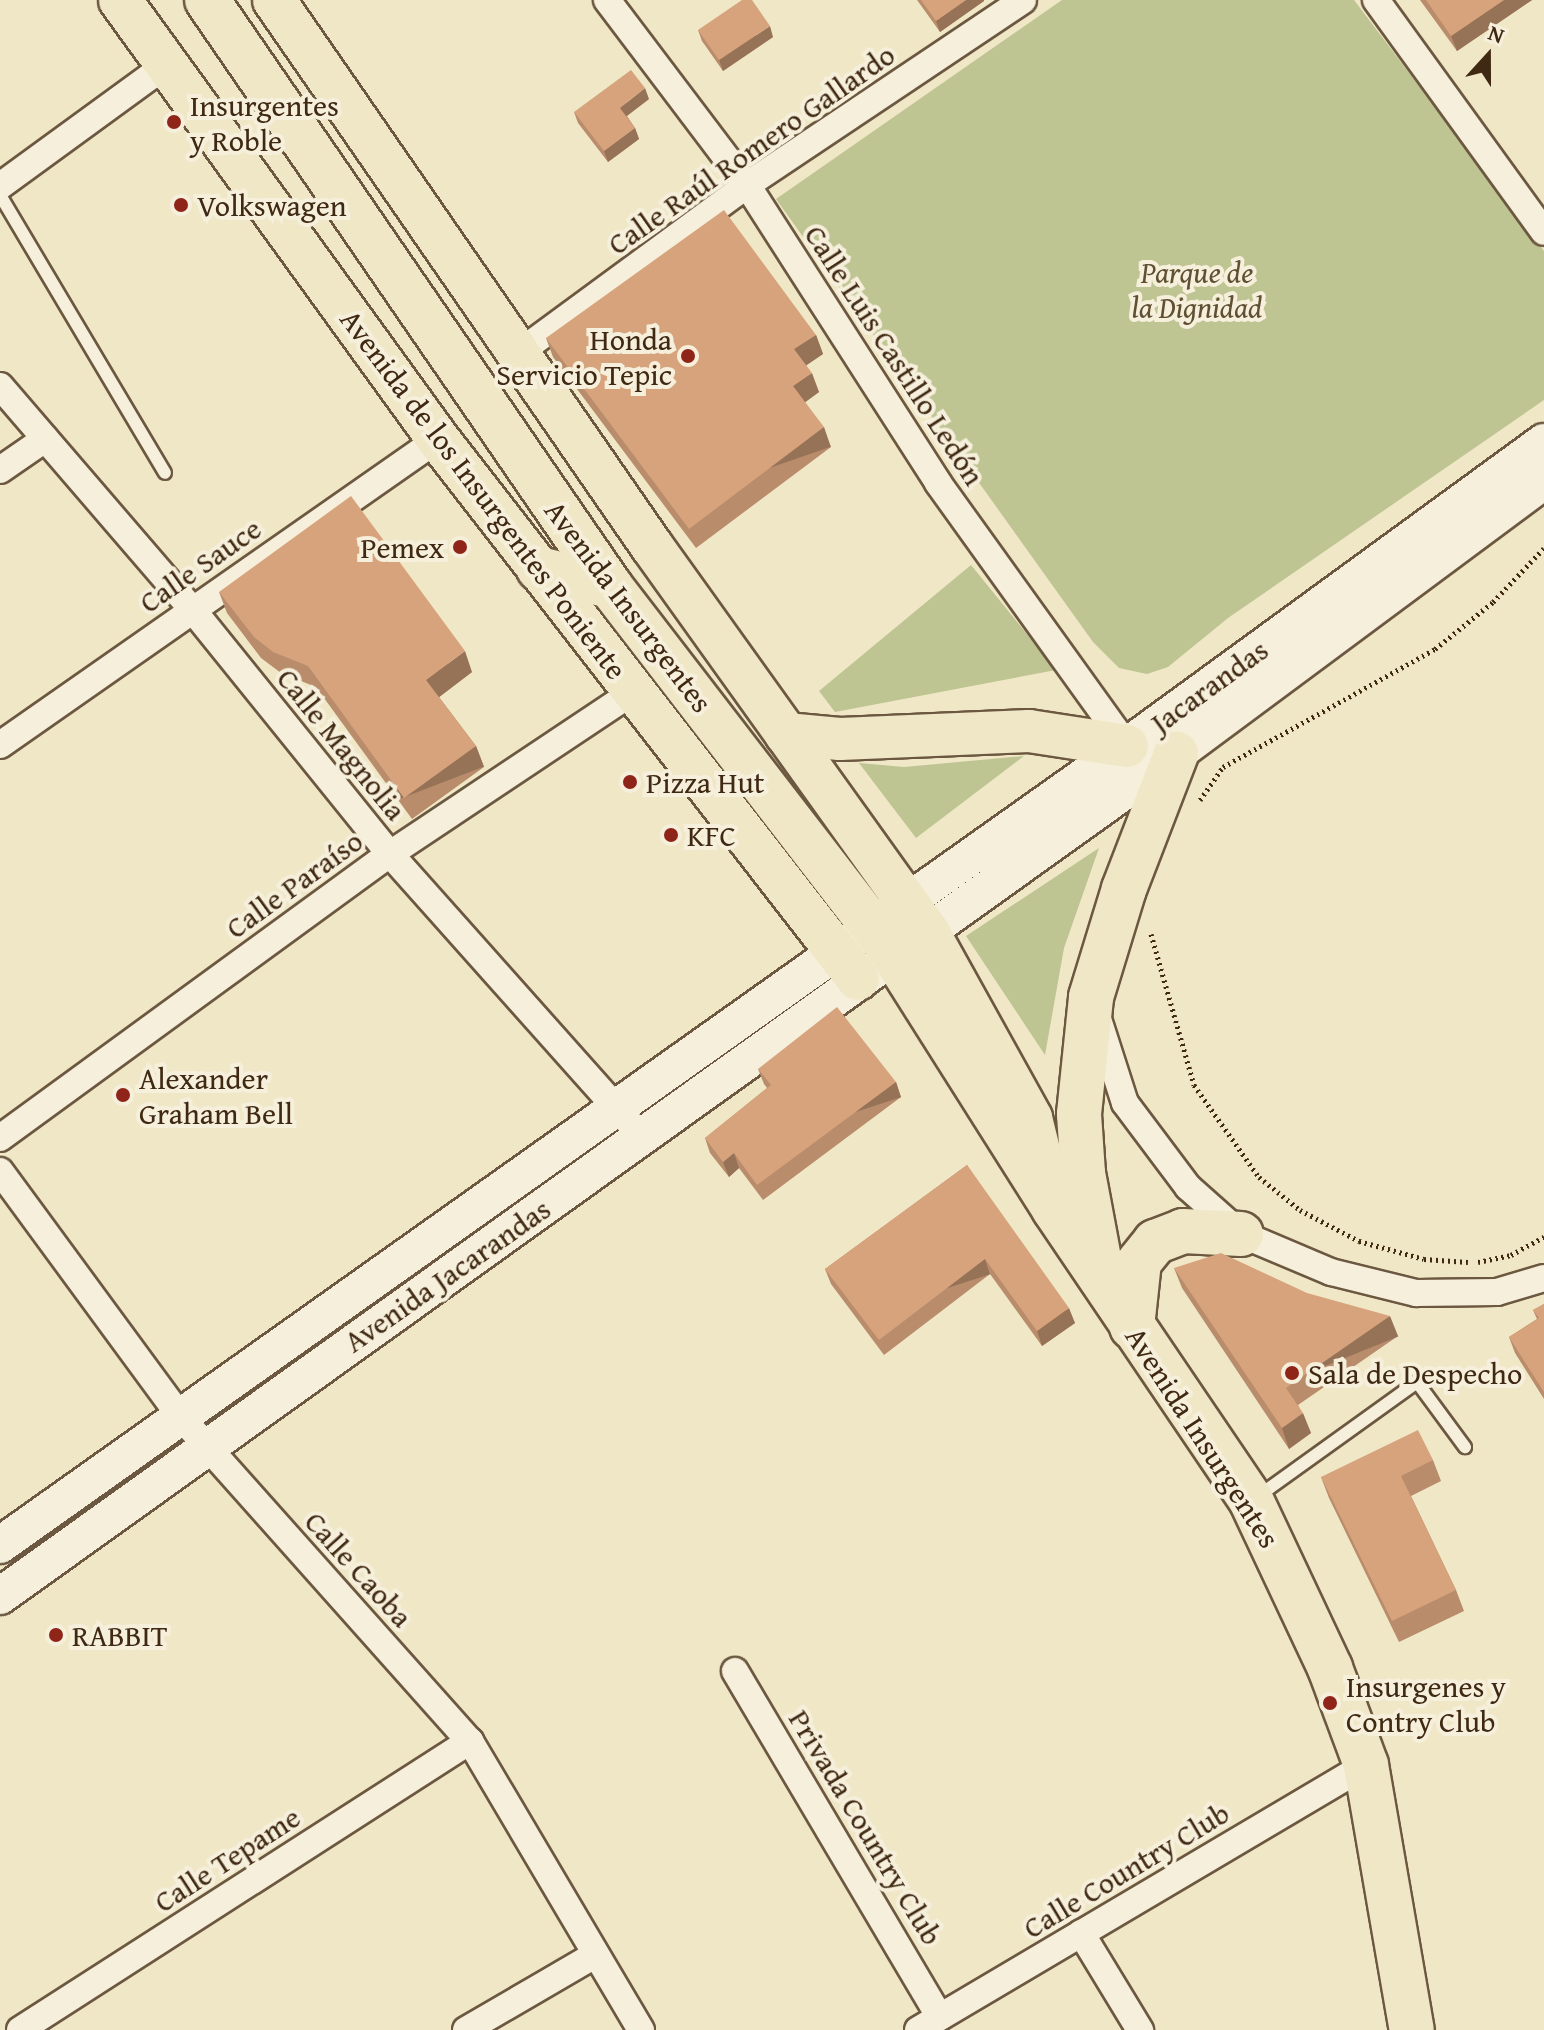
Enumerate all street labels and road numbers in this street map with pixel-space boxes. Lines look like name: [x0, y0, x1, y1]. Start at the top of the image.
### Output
street label: Calle Raúl Romero Gallardo: [601, 36, 901, 262]
street label: Calle Luis Castillo Ledón: [797, 218, 993, 492]
street label: Avenida de los Insurgentes Poniente: [333, 302, 635, 686]
street label: Avenida Insurgentes: [538, 493, 720, 719]
street label: Calle Sauce: [132, 510, 268, 620]
street label: Jacarandas: [1143, 631, 1275, 741]
street label: Calle Magnolia: [270, 661, 414, 827]
street label: Calle Paraíso: [219, 822, 369, 946]
street label: Avenida Jacarandas: [337, 1190, 557, 1360]
street label: Avenida Insurgentes: [1118, 1320, 1288, 1554]
street label: Calle Caoba: [298, 1504, 420, 1634]
street label: Privada Country Club: [782, 1703, 950, 1951]
street label: Calle Country Club: [1017, 1794, 1235, 1946]
street label: Calle Tepame: [147, 1799, 307, 1919]

